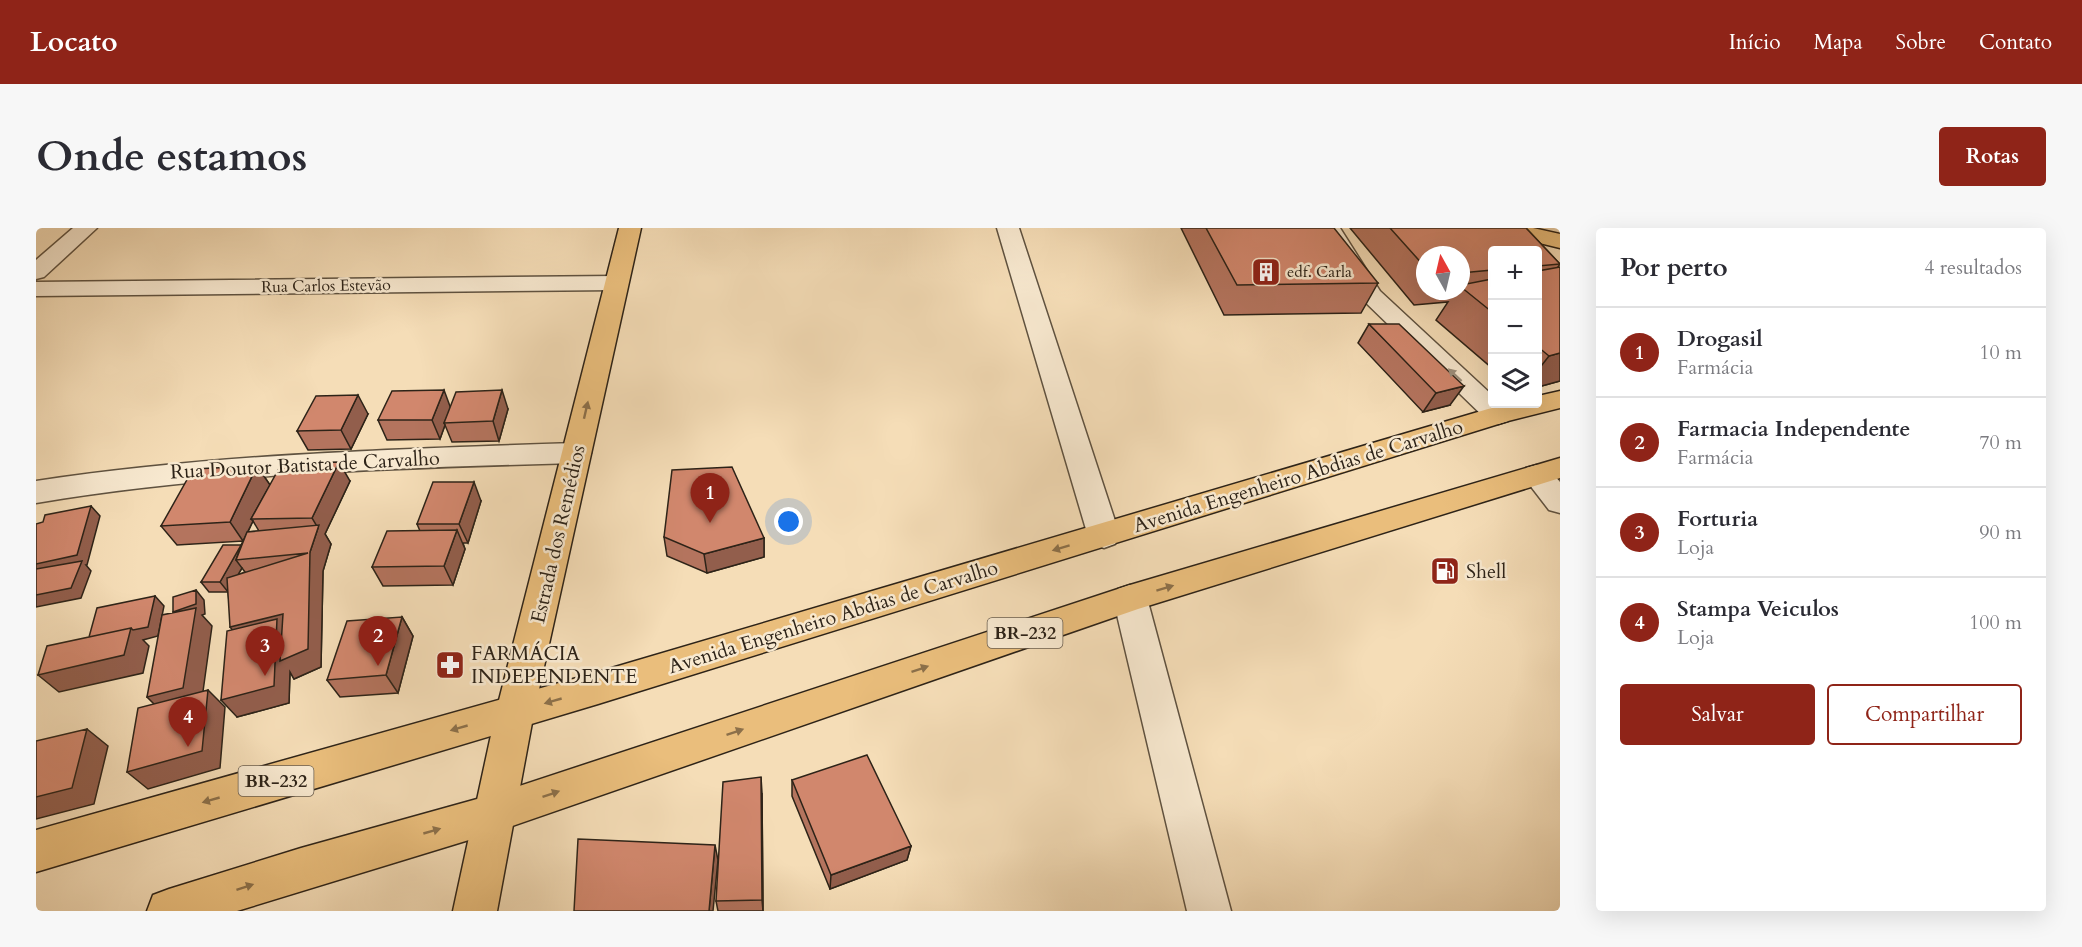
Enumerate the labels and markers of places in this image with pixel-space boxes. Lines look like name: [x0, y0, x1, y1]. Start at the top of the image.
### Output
building icon: edf. Carla: [1250, 256, 1282, 288]
place label: edf. Carla: [1287, 261, 1352, 283]
pin: 1: [690, 474, 730, 523]
fuel station icon: Shell: [1429, 555, 1461, 587]
place label: Shell: [1466, 558, 1506, 585]
pin: 2: [358, 616, 398, 666]
pin: 3: [246, 626, 284, 676]
place label: FARMÁCIA INDEPENDENTE: [471, 640, 637, 690]
pharmacy icon: FARMÁCIA INDEPENDENTE: [434, 649, 466, 681]
pin: 4: [168, 698, 208, 747]

